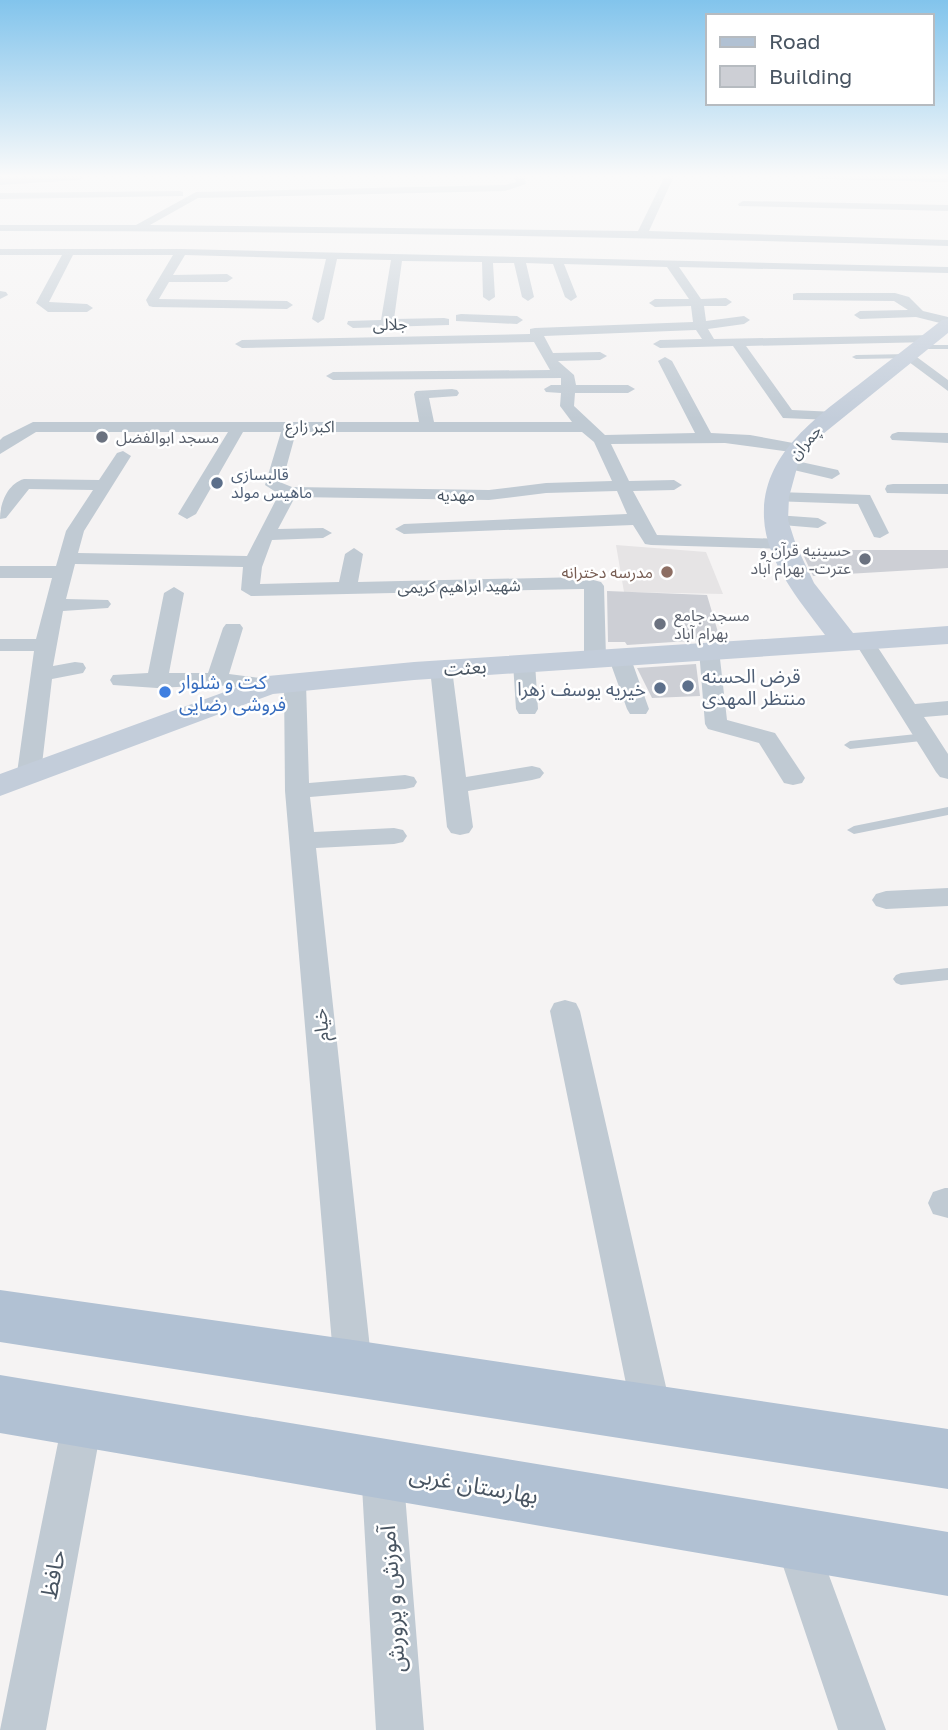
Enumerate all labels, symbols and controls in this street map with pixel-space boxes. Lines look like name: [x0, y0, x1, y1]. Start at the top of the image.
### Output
legend: [706, 14, 934, 105]
text: Road: [769, 28, 820, 54]
text: Building: [769, 63, 852, 89]
street label: جلالی: [372, 314, 408, 334]
street label: اکبر زارع: [285, 416, 335, 439]
street label: چمران: [785, 421, 826, 464]
place label: مسجد ابوالفضل: [116, 427, 219, 447]
marker: مسجد ابوالفضل: [94, 429, 110, 445]
place label: قالبسازی ماهیس مولد: [231, 464, 312, 502]
marker: قالبسازی ماهیس مولد: [209, 475, 225, 491]
street label: مهدیه: [437, 485, 475, 505]
place label: حسینیه قرآن و عترت- بهرام آباد: [750, 540, 851, 581]
marker: حسینیه قرآن و عترت- بهرام آباد: [857, 551, 873, 567]
place label: مدرسه دخترانه: [562, 562, 653, 582]
marker: مدرسه دخترانه: [659, 564, 675, 580]
street label: شهید ابراهیم کریمی: [397, 575, 521, 600]
place label: مسجد جامع بهرام آباد: [674, 605, 750, 646]
marker: مسجد جامع بهرام آباد: [652, 616, 668, 632]
street label: بعثت: [443, 654, 487, 680]
place label: قرض الحسنه منتظر المهدی: [702, 664, 806, 710]
place label: کت و شلوار فروشی رضایی: [178, 670, 286, 716]
place label: خیریه یوسف زهرا: [517, 677, 646, 701]
marker: قرض الحسنه منتظر المهدی: [680, 678, 696, 694]
marker: خیریه یوسف زهرا: [652, 680, 668, 696]
marker: کت و شلوار فروشی رضایی: [157, 684, 173, 700]
street label: خیام: [307, 1007, 337, 1043]
street label: بهارستان غربی: [407, 1459, 541, 1510]
street label: آموزش و پرورش: [372, 1523, 412, 1674]
street label: حافظ: [34, 1547, 70, 1601]

